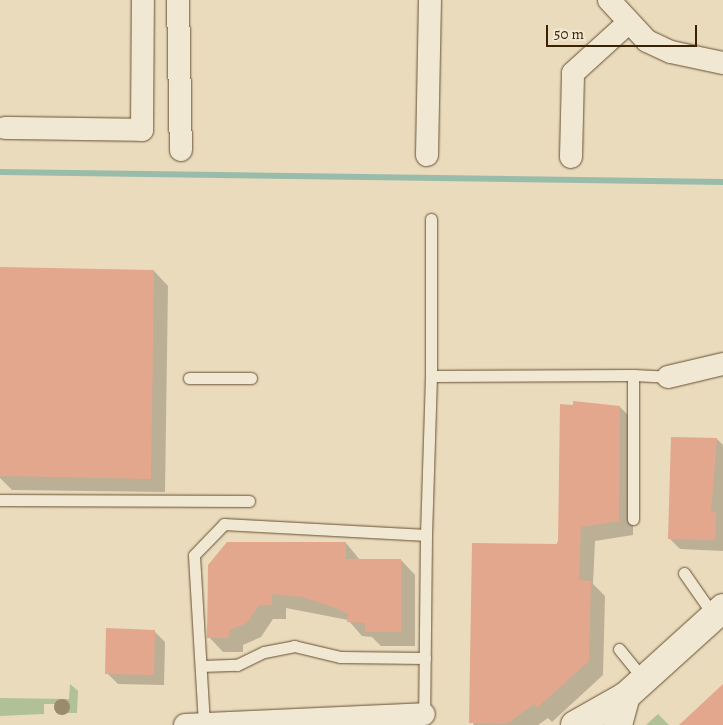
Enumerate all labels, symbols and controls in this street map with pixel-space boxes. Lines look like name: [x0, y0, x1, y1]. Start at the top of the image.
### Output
scale bar: [548, 15, 699, 47]
text: 50 m: [554, 24, 584, 44]

